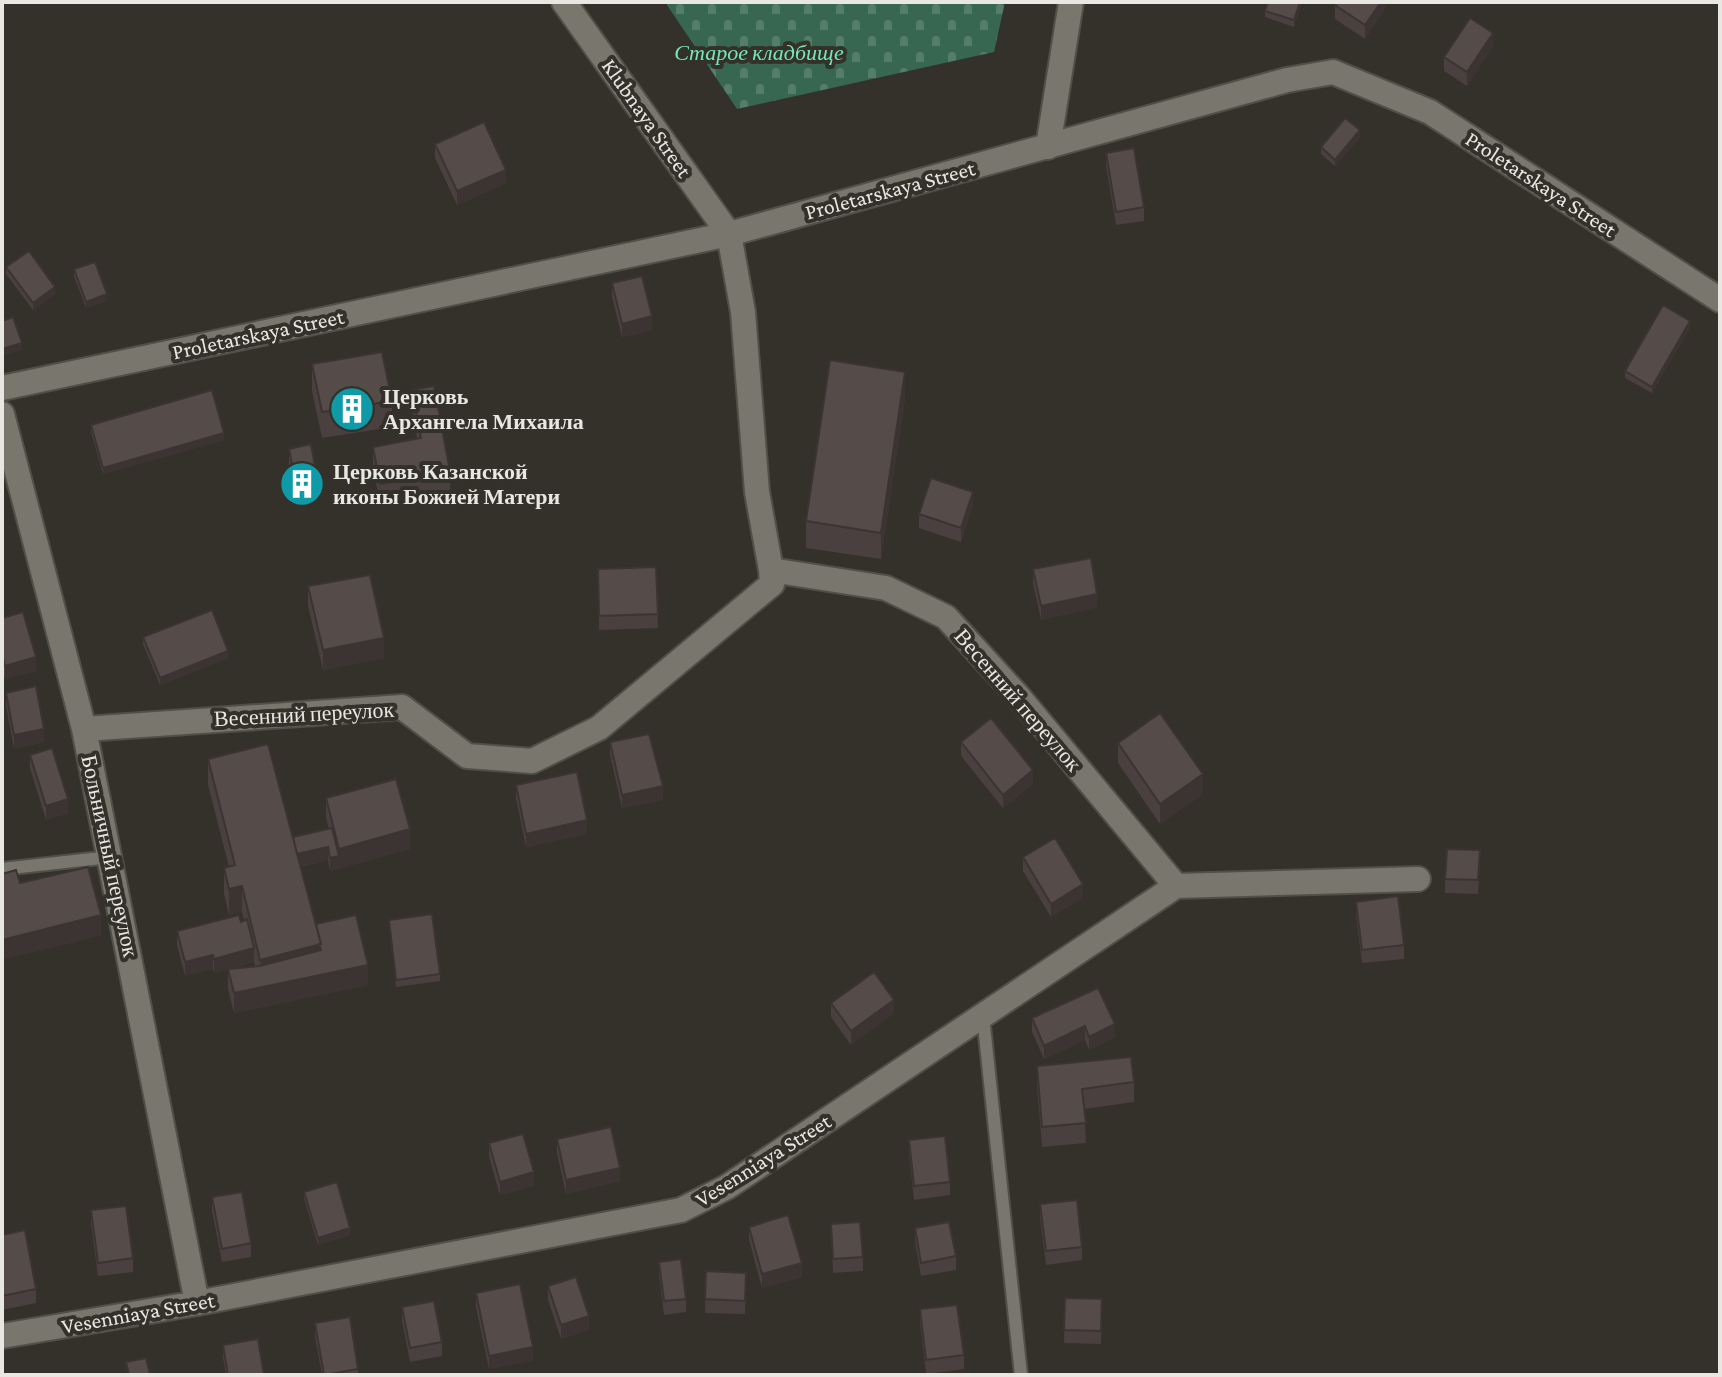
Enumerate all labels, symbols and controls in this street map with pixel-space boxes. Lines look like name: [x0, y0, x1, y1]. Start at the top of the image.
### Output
park label: Старое кладбище: [674, 40, 844, 65]
street label: Klubnaya Street: [597, 54, 698, 183]
street label: Proletarskaya Street: [1461, 126, 1622, 242]
street label: Proletarskaya Street: [802, 155, 978, 225]
street label: Proletarskaya Street: [170, 303, 347, 364]
place label: Церковь Архангела Михаила: [383, 384, 584, 434]
building icon: Церковь Архангела Михаила: [328, 385, 376, 433]
place label: Церковь Казанской иконы Божией Матери: [333, 459, 560, 509]
building icon: Церковь Казанской иконы Божией Матери: [278, 460, 326, 508]
street label: Весенний переулок: [949, 624, 1087, 777]
street label: Весенний переулок: [213, 697, 395, 731]
street label: Больничный переулок: [76, 753, 144, 960]
street label: Vesenniaya Street: [691, 1108, 836, 1212]
street label: Vesenniaya Street: [60, 1287, 217, 1339]

